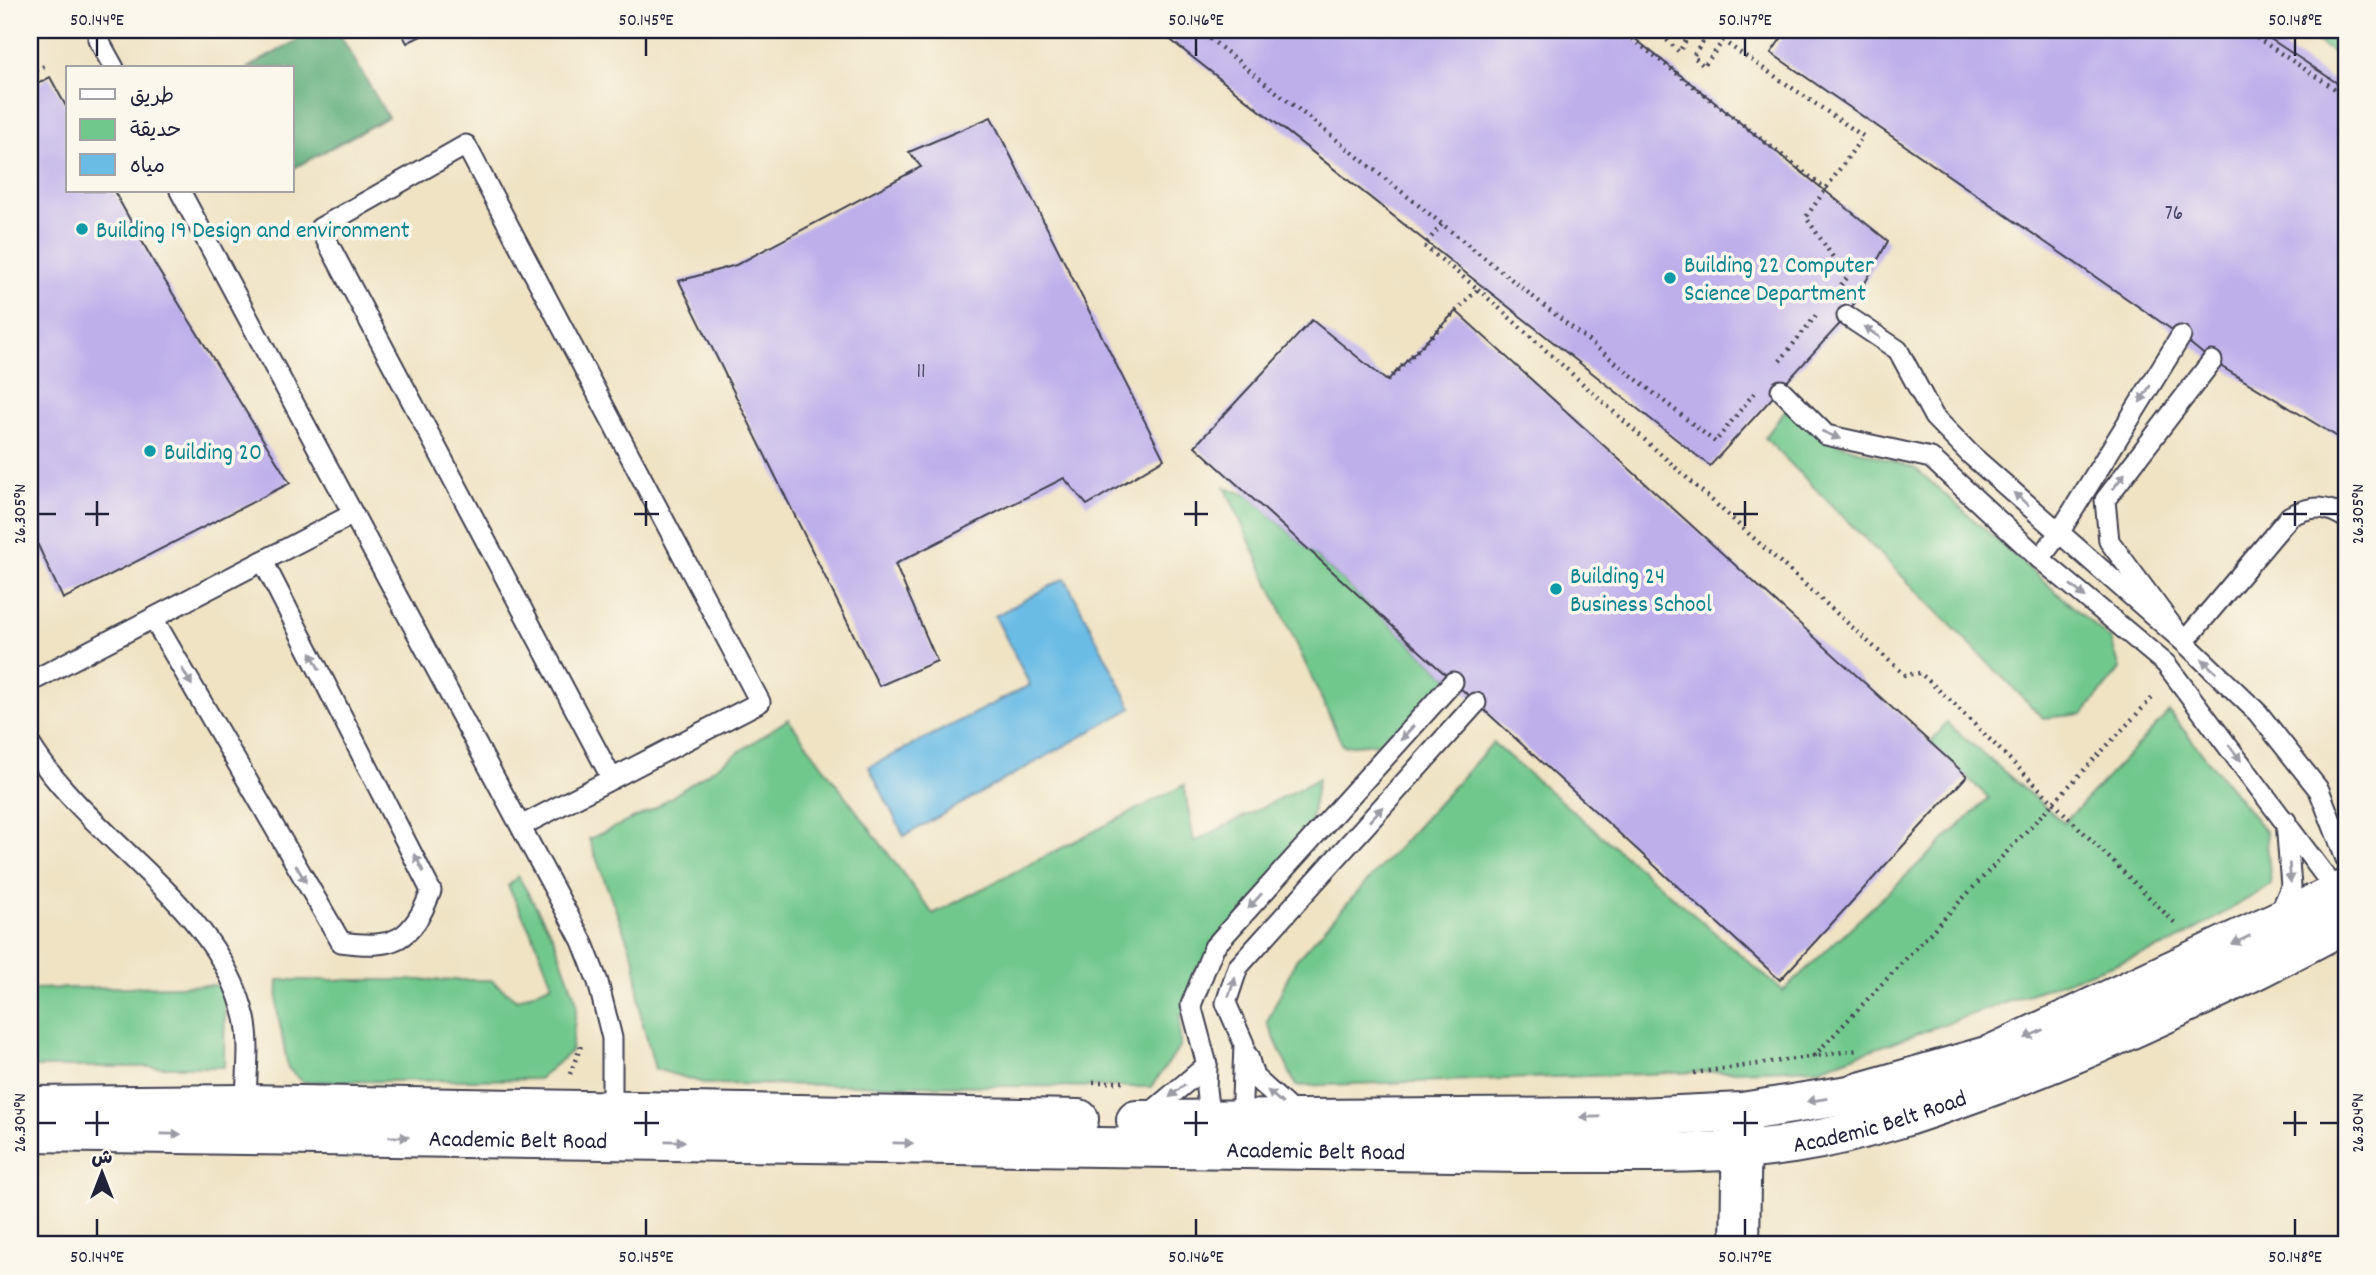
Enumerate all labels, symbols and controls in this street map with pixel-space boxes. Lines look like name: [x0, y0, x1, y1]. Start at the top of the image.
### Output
text: 50.144°E: [70, 9, 124, 34]
text: 50.145°E: [619, 9, 673, 34]
text: 50.146°E: [1168, 9, 1224, 34]
text: 50.147°E: [1718, 9, 1772, 34]
text: 50.148°E: [2268, 9, 2322, 34]
legend: [66, 66, 294, 192]
text: طريق: [130, 83, 174, 113]
text: حديقة: [130, 117, 181, 147]
text: مياه: [130, 153, 165, 183]
house number: 76: [2165, 200, 2183, 230]
place label: Building 19 Design and environment: [96, 215, 410, 249]
marker: Building 19 Design and environment: [74, 221, 90, 237]
place label: Building 22 Computer Science Department: [1684, 250, 1874, 312]
marker: Building 22 Computer Science Department: [1662, 270, 1678, 286]
one-way arrow: [1862, 326, 1881, 339]
house number: 11: [916, 358, 926, 388]
one-way arrow: [2139, 384, 2152, 403]
one-way arrow: [1821, 429, 1842, 440]
place label: Building 20: [164, 437, 262, 471]
marker: Building 20: [142, 443, 158, 459]
one-way arrow: [2112, 473, 2127, 491]
text: 26.305°N: [9, 484, 34, 544]
text: 26.305°N: [2347, 484, 2372, 544]
one-way arrow: [2012, 491, 2030, 507]
place label: Building 24 Business School: [1570, 561, 1712, 623]
marker: Building 24 Business School: [1548, 581, 1564, 597]
one-way arrow: [2069, 583, 2087, 598]
one-way arrow: [309, 651, 320, 671]
one-way arrow: [2201, 658, 2218, 675]
one-way arrow: [181, 667, 193, 686]
one-way arrow: [1400, 724, 1416, 741]
one-way arrow: [2227, 744, 2242, 762]
one-way arrow: [1368, 805, 1384, 822]
one-way arrow: [413, 853, 425, 873]
one-way arrow: [2284, 862, 2295, 884]
one-way arrow: [295, 864, 308, 883]
one-way arrow: [1248, 893, 1263, 910]
one-way arrow: [2230, 935, 2251, 946]
one-way arrow: [1227, 976, 1237, 997]
one-way arrow: [2024, 1029, 2044, 1040]
street label: Academic Belt Road: [1791, 1083, 1972, 1164]
one-way arrow: [1168, 1084, 1186, 1099]
one-way arrow: [1267, 1090, 1284, 1105]
text: 26.304°N: [9, 1093, 34, 1153]
text: 26.304°N: [2347, 1093, 2372, 1153]
one-way arrow: [1806, 1095, 1828, 1106]
one-way arrow: [1579, 1112, 1601, 1123]
street label: Academic Belt Road: [428, 1124, 608, 1160]
one-way arrow: [161, 1128, 183, 1140]
one-way arrow: [388, 1131, 410, 1143]
one-way arrow: [665, 1135, 687, 1147]
street label: Academic Belt Road: [1226, 1135, 1405, 1171]
north arrow: [66, 1138, 136, 1208]
one-way arrow: [892, 1138, 914, 1149]
text: ش: [92, 1146, 113, 1173]
text: 50.144°E: [70, 1246, 124, 1271]
text: 50.145°E: [619, 1246, 673, 1271]
text: 50.146°E: [1168, 1246, 1224, 1271]
text: 50.147°E: [1718, 1246, 1772, 1271]
text: 50.148°E: [2268, 1246, 2322, 1271]

